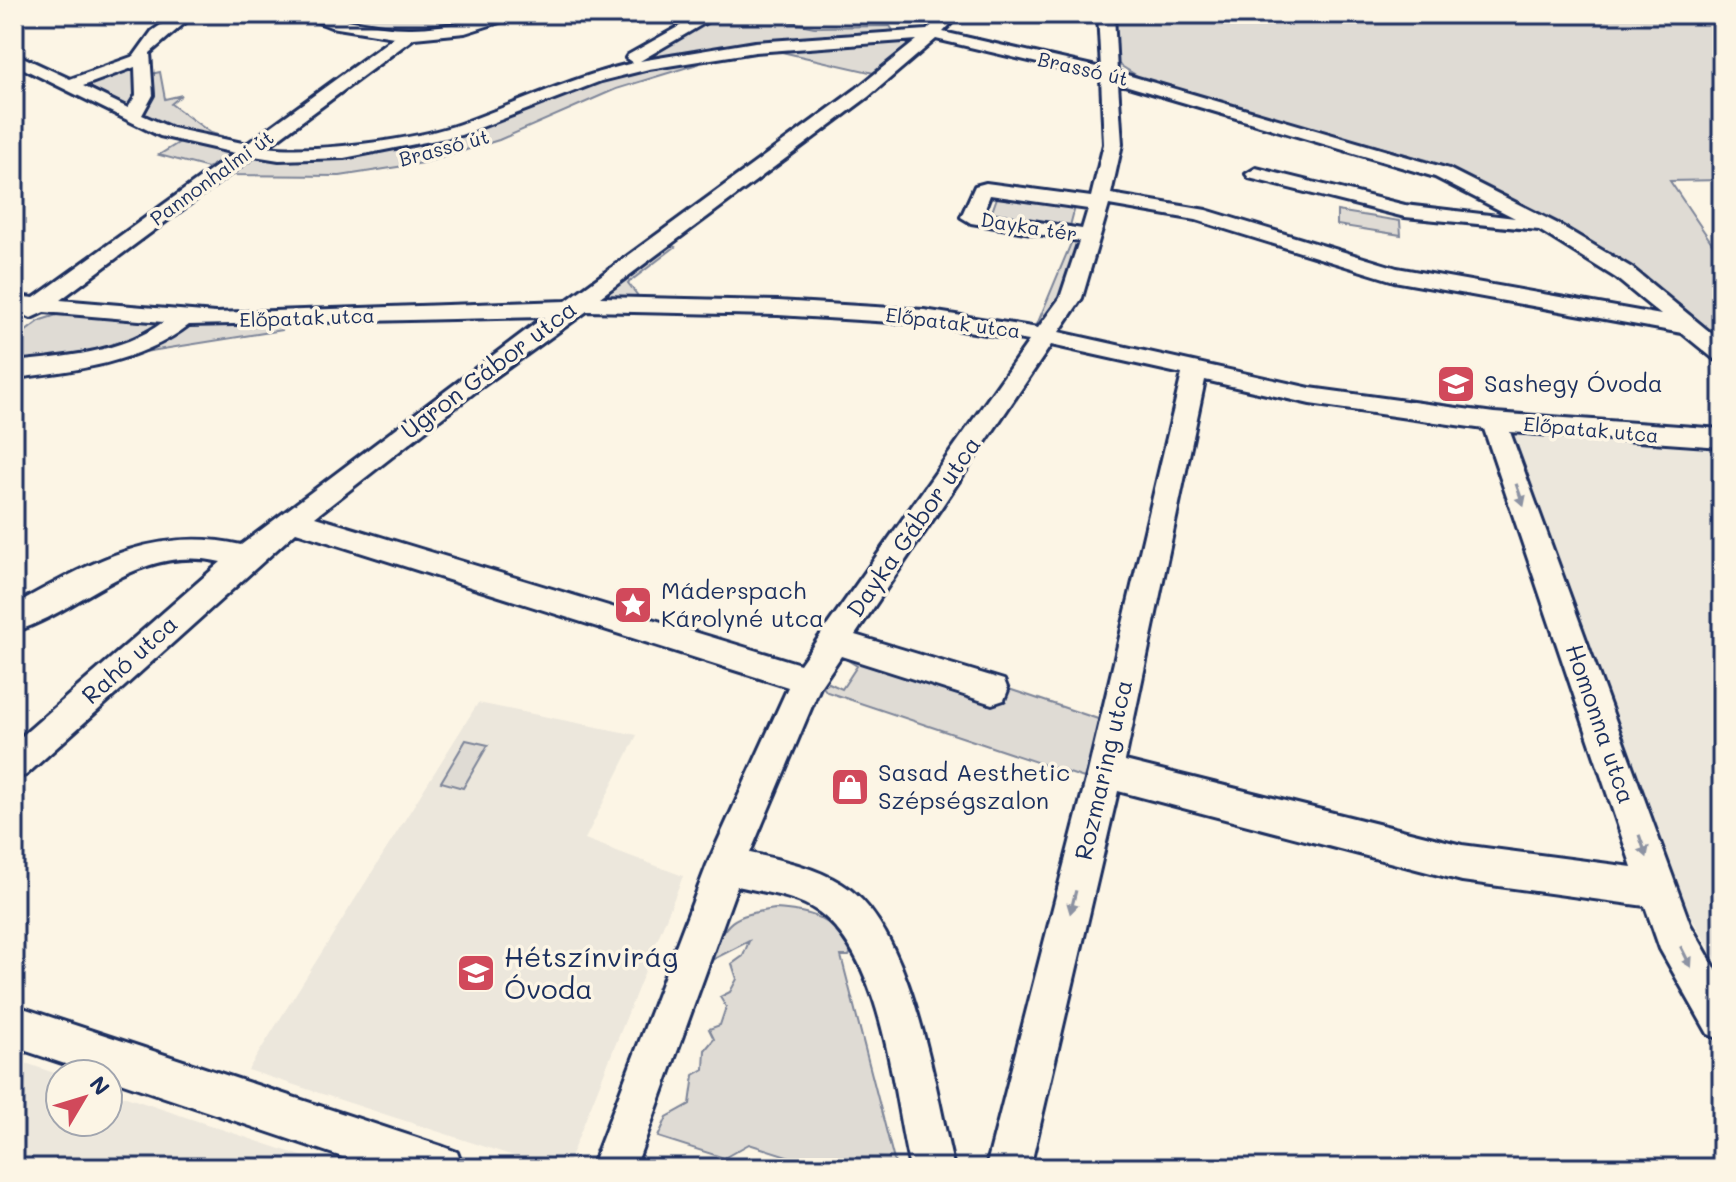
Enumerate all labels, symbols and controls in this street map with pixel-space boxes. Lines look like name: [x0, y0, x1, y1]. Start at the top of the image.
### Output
street label: Brassó út: [1035, 45, 1131, 91]
street label: Brassó út: [396, 123, 492, 172]
street label: Pannonhalmi út: [144, 124, 278, 231]
street label: Dayka tér: [979, 206, 1079, 246]
street label: Ugron Gábor utca: [394, 293, 582, 445]
street label: Előpatak utca: [884, 301, 1022, 343]
street label: Előpatak utca: [239, 302, 375, 332]
school or university icon: Sashegy Óvoda: [1435, 363, 1477, 405]
place label: Sashegy Óvoda: [1484, 367, 1663, 398]
street label: Előpatak utca: [1523, 410, 1660, 448]
street label: Dayka Gábor utca: [839, 430, 987, 623]
one-way arrow: [1514, 484, 1526, 508]
place label: Máderspach Károlyné utca: [661, 574, 824, 633]
place icon: Máderspach Károlyné utca: [612, 584, 654, 626]
street label: Rahó utca: [75, 608, 183, 710]
street label: Homonna utca: [1560, 640, 1643, 807]
street label: Rozmaring utca: [1067, 676, 1138, 863]
place label: Sasad Aesthetic Szépségszalon: [878, 756, 1070, 815]
shop icon: Sasad Aesthetic Szépségszalon: [829, 766, 871, 808]
one-way arrow: [1638, 834, 1650, 858]
one-way arrow: [1066, 889, 1079, 914]
place label: Hétszínvirág Óvoda: [504, 938, 678, 1006]
one-way arrow: [1678, 946, 1692, 968]
school or university icon: Hétszínvirág Óvoda: [455, 952, 497, 994]
north arrow: [44, 1058, 124, 1138]
text: N: [84, 1070, 117, 1101]

